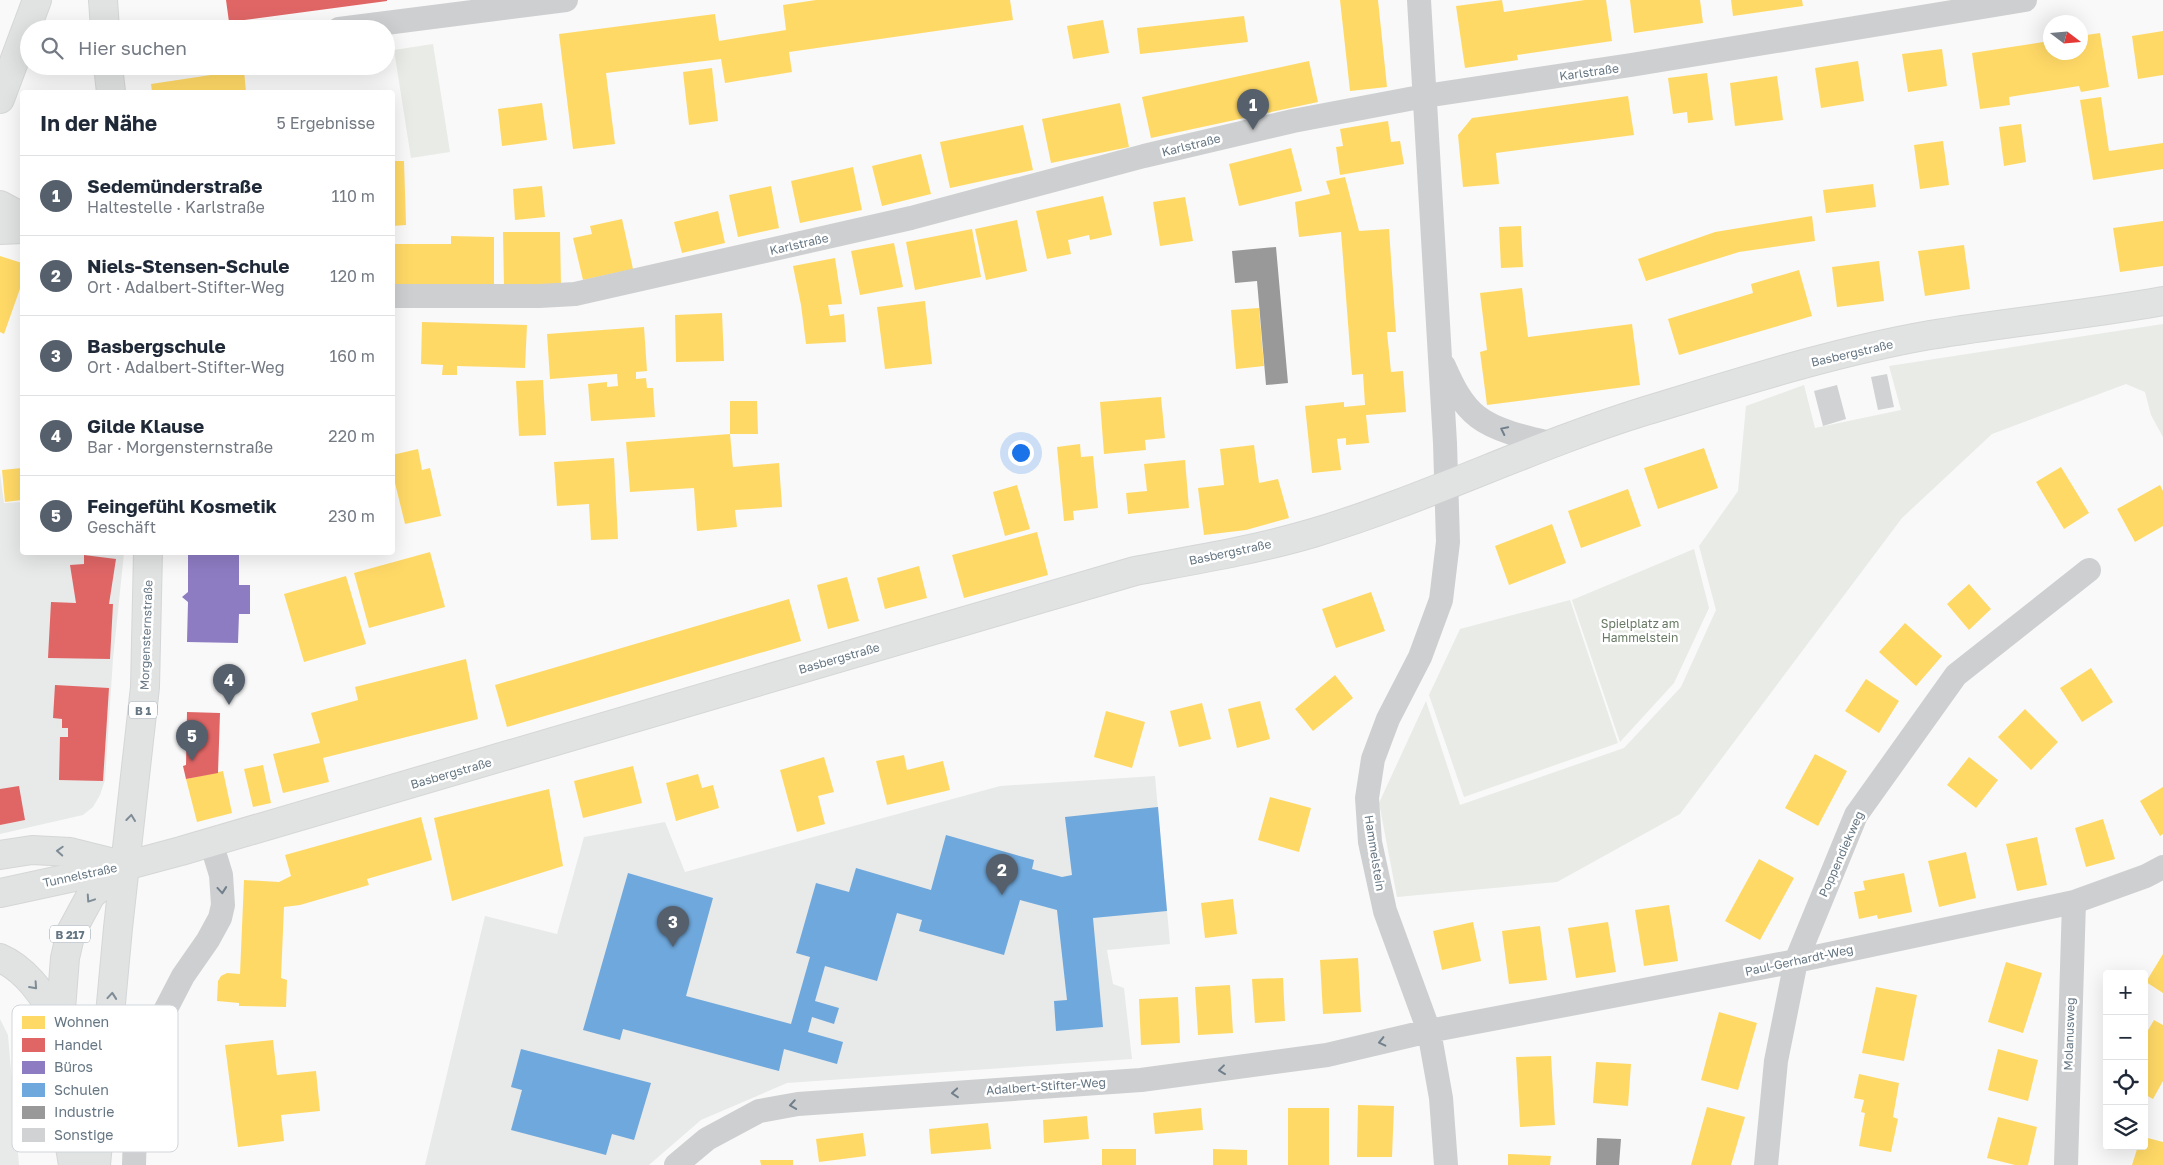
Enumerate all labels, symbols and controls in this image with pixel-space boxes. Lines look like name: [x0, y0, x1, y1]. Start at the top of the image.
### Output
north arrow: [2043, 15, 2088, 60]
search box: [20, 20, 395, 75]
icon: search: [38, 34, 66, 62]
text: Hier suchen: [78, 36, 187, 59]
street label: Karlstraße: [1558, 60, 1620, 84]
pin: 1: [1237, 89, 1269, 130]
text: In der Nähe: [40, 110, 157, 136]
text: 5 Ergebnisse: [277, 113, 375, 133]
street label: Karlstraße: [1160, 130, 1222, 160]
text: Sedemünderstraße: [87, 174, 262, 197]
text: 1: [52, 186, 60, 206]
text: 110 m: [331, 186, 375, 206]
text: Haltestelle · Karlstraße: [87, 197, 265, 217]
street label: Karlstraße: [768, 230, 830, 258]
text: Niels-Stensen-Schule: [87, 254, 289, 277]
text: 2: [51, 266, 61, 286]
text: 120 m: [330, 266, 375, 286]
text: Ort · Adalbert-Stifter-Weg: [87, 277, 285, 297]
text: Basbergschule: [87, 334, 226, 357]
street label: Basbergstraße: [1809, 336, 1895, 370]
text: 3: [51, 346, 61, 366]
text: 160 m: [329, 346, 375, 366]
text: Ort · Adalbert-Stifter-Weg: [87, 357, 285, 377]
text: Gilde Klause: [87, 414, 204, 437]
one-way arrow: [1500, 425, 1509, 436]
text: 4: [51, 426, 61, 446]
text: 220 m: [328, 426, 375, 446]
text: Bar · Morgensternstraße: [87, 437, 273, 457]
your location: [1008, 440, 1034, 466]
text: Feingefühl Kosmetik: [87, 494, 277, 517]
text: 5: [51, 506, 61, 526]
text: 230 m: [328, 506, 375, 526]
text: Geschäft: [87, 517, 156, 537]
street label: Basbergstraße: [1187, 536, 1273, 568]
street label: Morgensternstraße: [137, 580, 155, 690]
park label: Spielplatz am Hammelstein: [1601, 616, 1679, 645]
street label: Basbergstraße: [797, 639, 881, 677]
pin: 4: [213, 664, 245, 705]
road number: B 1: [129, 702, 157, 718]
pin: 5: [176, 720, 208, 761]
street label: Basbergstraße: [409, 754, 493, 792]
street label: Poppendiekweg: [1815, 809, 1867, 899]
one-way arrow: [125, 813, 136, 821]
street label: Hammelstein: [1362, 814, 1388, 892]
one-way arrow: [56, 846, 64, 857]
pin: 2: [986, 854, 1018, 895]
street label: Tunnelstraße: [41, 860, 119, 890]
one-way arrow: [216, 886, 227, 894]
one-way arrow: [86, 894, 96, 903]
pin: 3: [657, 906, 689, 947]
road number: B 217: [50, 926, 90, 942]
street label: Paul-Gerhardt-Weg: [1743, 941, 1855, 979]
map controls: [2103, 970, 2148, 1150]
button: +: [2103, 970, 2148, 1015]
one-way arrow: [29, 980, 38, 989]
one-way arrow: [106, 991, 117, 999]
street label: Molanusweg: [2060, 997, 2078, 1071]
legend: [12, 1005, 178, 1152]
text: Wohnen: [54, 1013, 109, 1030]
button: −: [2103, 1015, 2148, 1060]
text: Handel: [54, 1036, 102, 1053]
one-way arrow: [1377, 1036, 1386, 1047]
text: Büros: [54, 1058, 93, 1075]
button: locate: [2103, 1060, 2148, 1105]
one-way arrow: [1217, 1064, 1225, 1075]
street label: Adalbert-Stifter-Weg: [986, 1074, 1106, 1098]
text: Schulen: [54, 1081, 109, 1098]
one-way arrow: [951, 1087, 959, 1098]
one-way arrow: [789, 1099, 797, 1110]
text: Industrie: [54, 1103, 114, 1120]
button: layers: [2103, 1105, 2148, 1150]
text: Sonstige: [54, 1126, 113, 1143]

